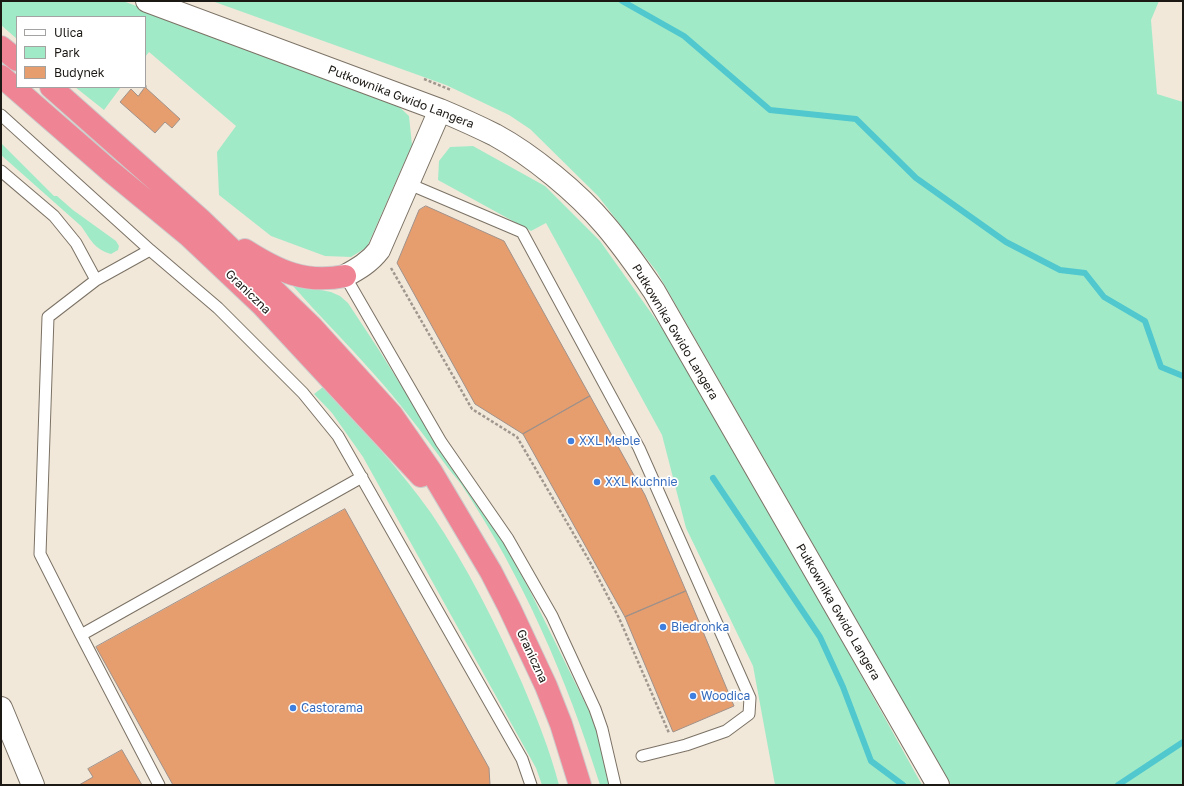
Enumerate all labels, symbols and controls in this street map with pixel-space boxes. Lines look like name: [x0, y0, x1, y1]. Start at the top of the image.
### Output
legend: [16, 16, 146, 88]
text: Ulica: [54, 25, 83, 40]
text: Park: [54, 45, 80, 60]
street label: Pułkownika Gwido Langera: [326, 62, 476, 132]
text: Budynek: [54, 65, 105, 80]
street label: Pułkownika Gwido Langera: [629, 262, 721, 402]
street label: Graniczna: [222, 267, 274, 317]
place label: XXL Meble: [579, 434, 640, 448]
marker: XXL Meble: [566, 436, 576, 446]
place label: XXL Kuchnie: [605, 475, 678, 489]
marker: XXL Kuchnie: [592, 477, 602, 487]
street label: Pułkownika Gwido Langera: [793, 541, 883, 683]
place label: Biedronka: [671, 620, 729, 634]
marker: Biedronka: [658, 622, 668, 632]
street label: Graniczna: [513, 627, 551, 685]
place label: Woodica: [701, 689, 750, 703]
marker: Woodica: [688, 691, 698, 701]
place label: Castorama: [301, 701, 363, 715]
marker: Castorama: [288, 703, 298, 713]

